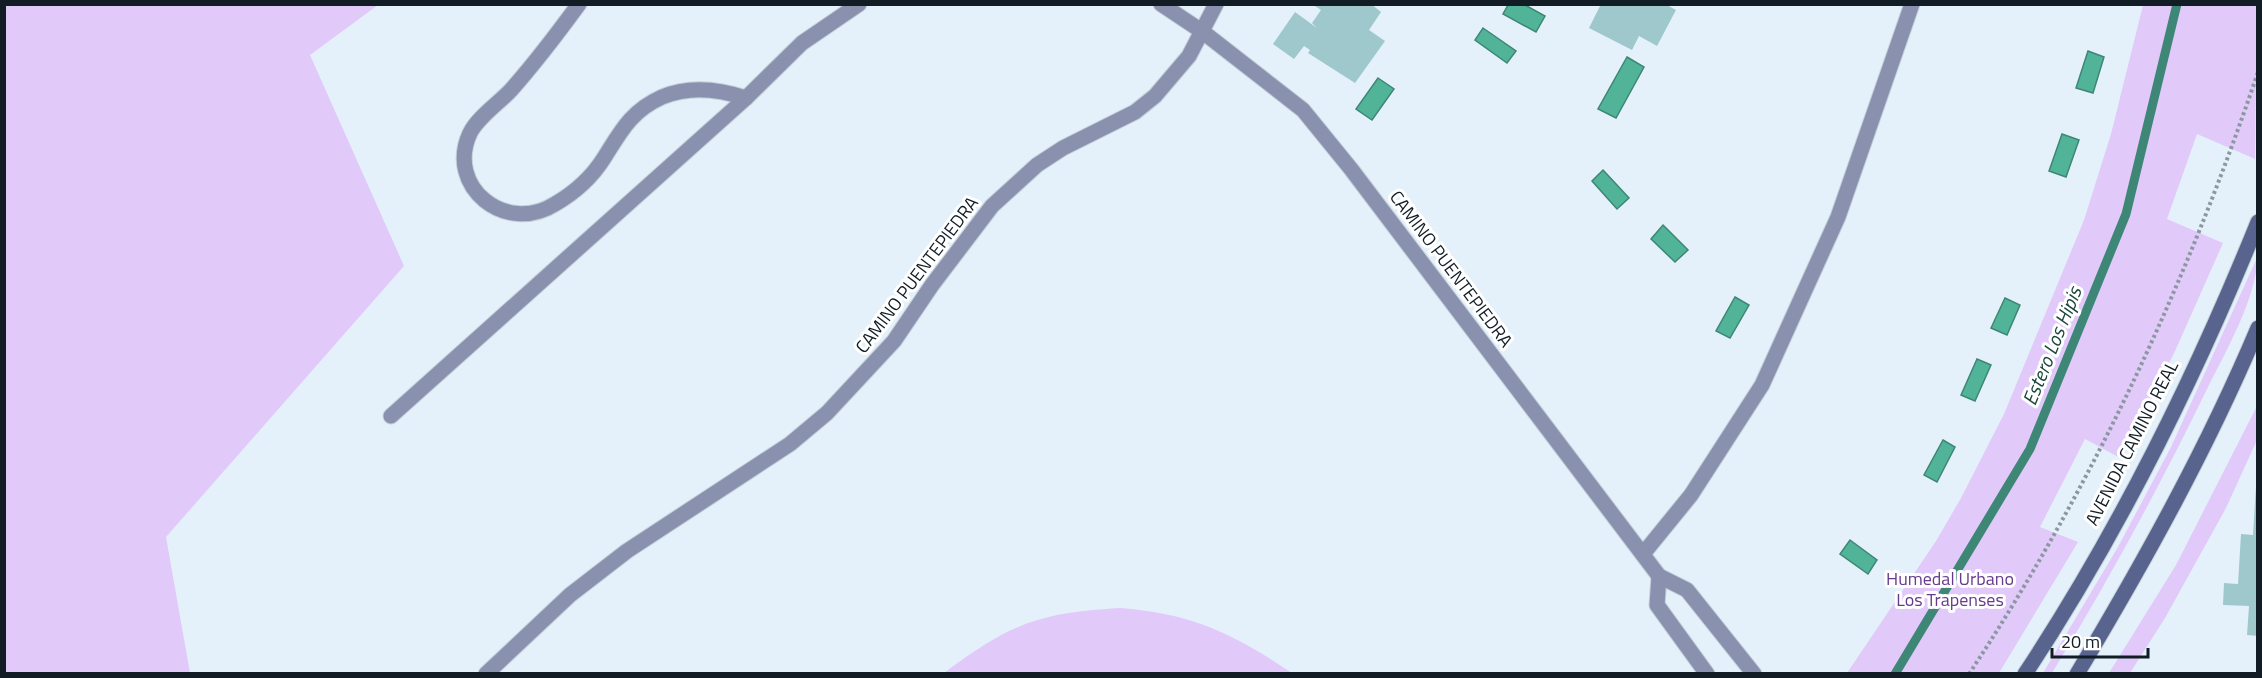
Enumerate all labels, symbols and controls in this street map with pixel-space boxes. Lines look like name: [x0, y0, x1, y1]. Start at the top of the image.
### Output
street label: CAMINO PUENTEPIEDRA: [1383, 185, 1520, 353]
street label: CAMINO PUENTEPIEDRA: [849, 190, 985, 359]
water label: Estero Los Hipis: [2014, 281, 2090, 410]
street label: AVENIDA CAMINO REAL: [2078, 355, 2185, 530]
park label: Humedal Urbano Los Trapenses: [1886, 565, 2014, 613]
scale bar: [2052, 621, 2148, 659]
text: 20 m: [2061, 628, 2100, 655]

